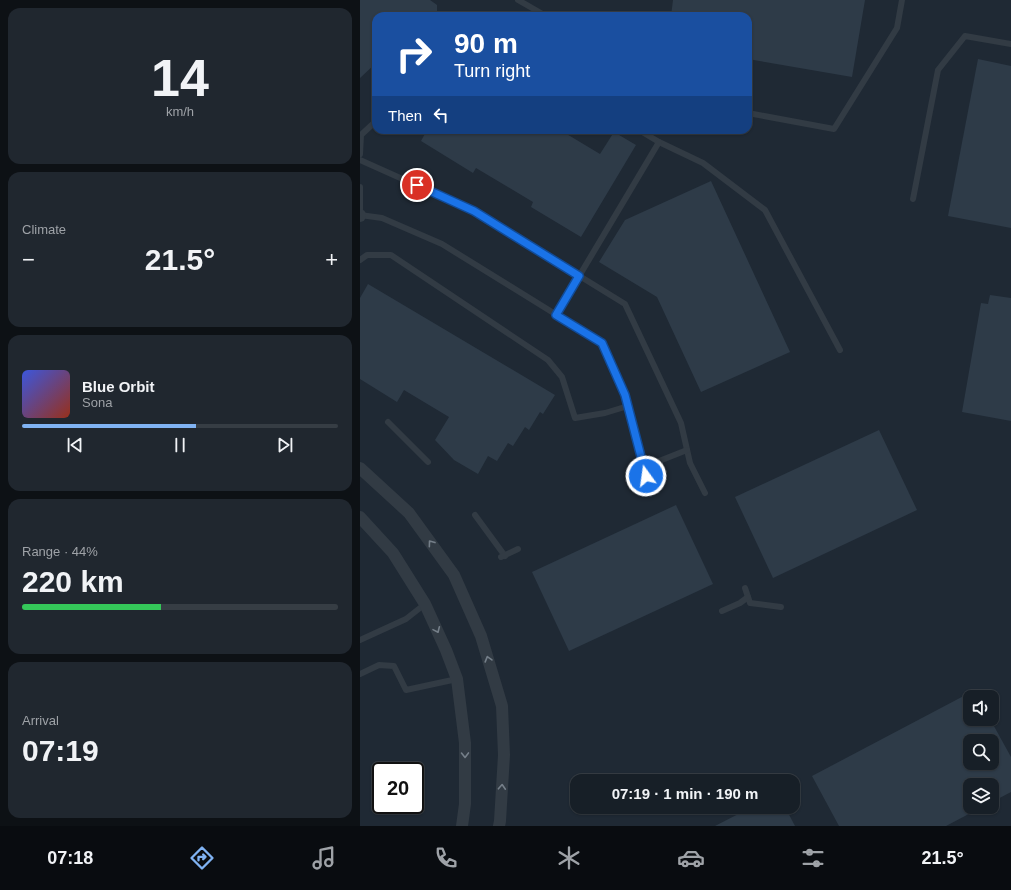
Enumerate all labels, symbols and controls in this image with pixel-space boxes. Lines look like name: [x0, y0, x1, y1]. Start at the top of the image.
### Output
icon: right: [388, 28, 440, 80]
text: 90 m: [454, 28, 518, 59]
text: 14: [151, 49, 209, 107]
text: Turn right: [454, 61, 530, 81]
text: km/h: [166, 104, 194, 119]
icon: left: [430, 104, 452, 126]
text: Then: [388, 107, 422, 124]
pin: [400, 168, 434, 202]
icon: arrive: [406, 174, 428, 196]
text: Climate: [22, 222, 66, 237]
text: 21.5°: [145, 243, 215, 276]
text: −: [22, 247, 35, 272]
text: +: [325, 247, 338, 272]
text: Blue Orbit: [82, 378, 155, 395]
text: Sona: [82, 395, 112, 410]
icon: previous: [64, 434, 86, 456]
icon: pause: [169, 434, 191, 456]
icon: next: [274, 434, 296, 456]
position arrow: [625, 455, 667, 497]
one-way arrow: [429, 541, 436, 548]
text: Range · 44%: [22, 544, 98, 559]
text: 220 km: [22, 565, 124, 598]
one-way arrow: [432, 625, 440, 633]
one-way arrow: [484, 656, 493, 663]
map controls: [963, 690, 999, 814]
button: sound: [963, 690, 999, 726]
text: Arrival: [22, 713, 59, 728]
text: 07:19: [22, 734, 99, 767]
button: search: [963, 734, 999, 770]
one-way arrow: [461, 752, 469, 758]
speed limit sign: 20: [372, 762, 424, 814]
button: layers: [963, 778, 999, 814]
one-way arrow: [498, 784, 506, 790]
text: 07:19 · 1 min · 190 m: [612, 785, 758, 802]
icon: directions: [188, 844, 216, 872]
icon: music: [310, 844, 338, 872]
icon: phone: [432, 844, 460, 872]
icon: climate: [555, 844, 583, 872]
icon: car: [677, 844, 705, 872]
icon: filters: [799, 844, 827, 872]
text: 07:18: [47, 848, 93, 868]
text: 21.5°: [922, 848, 964, 868]

